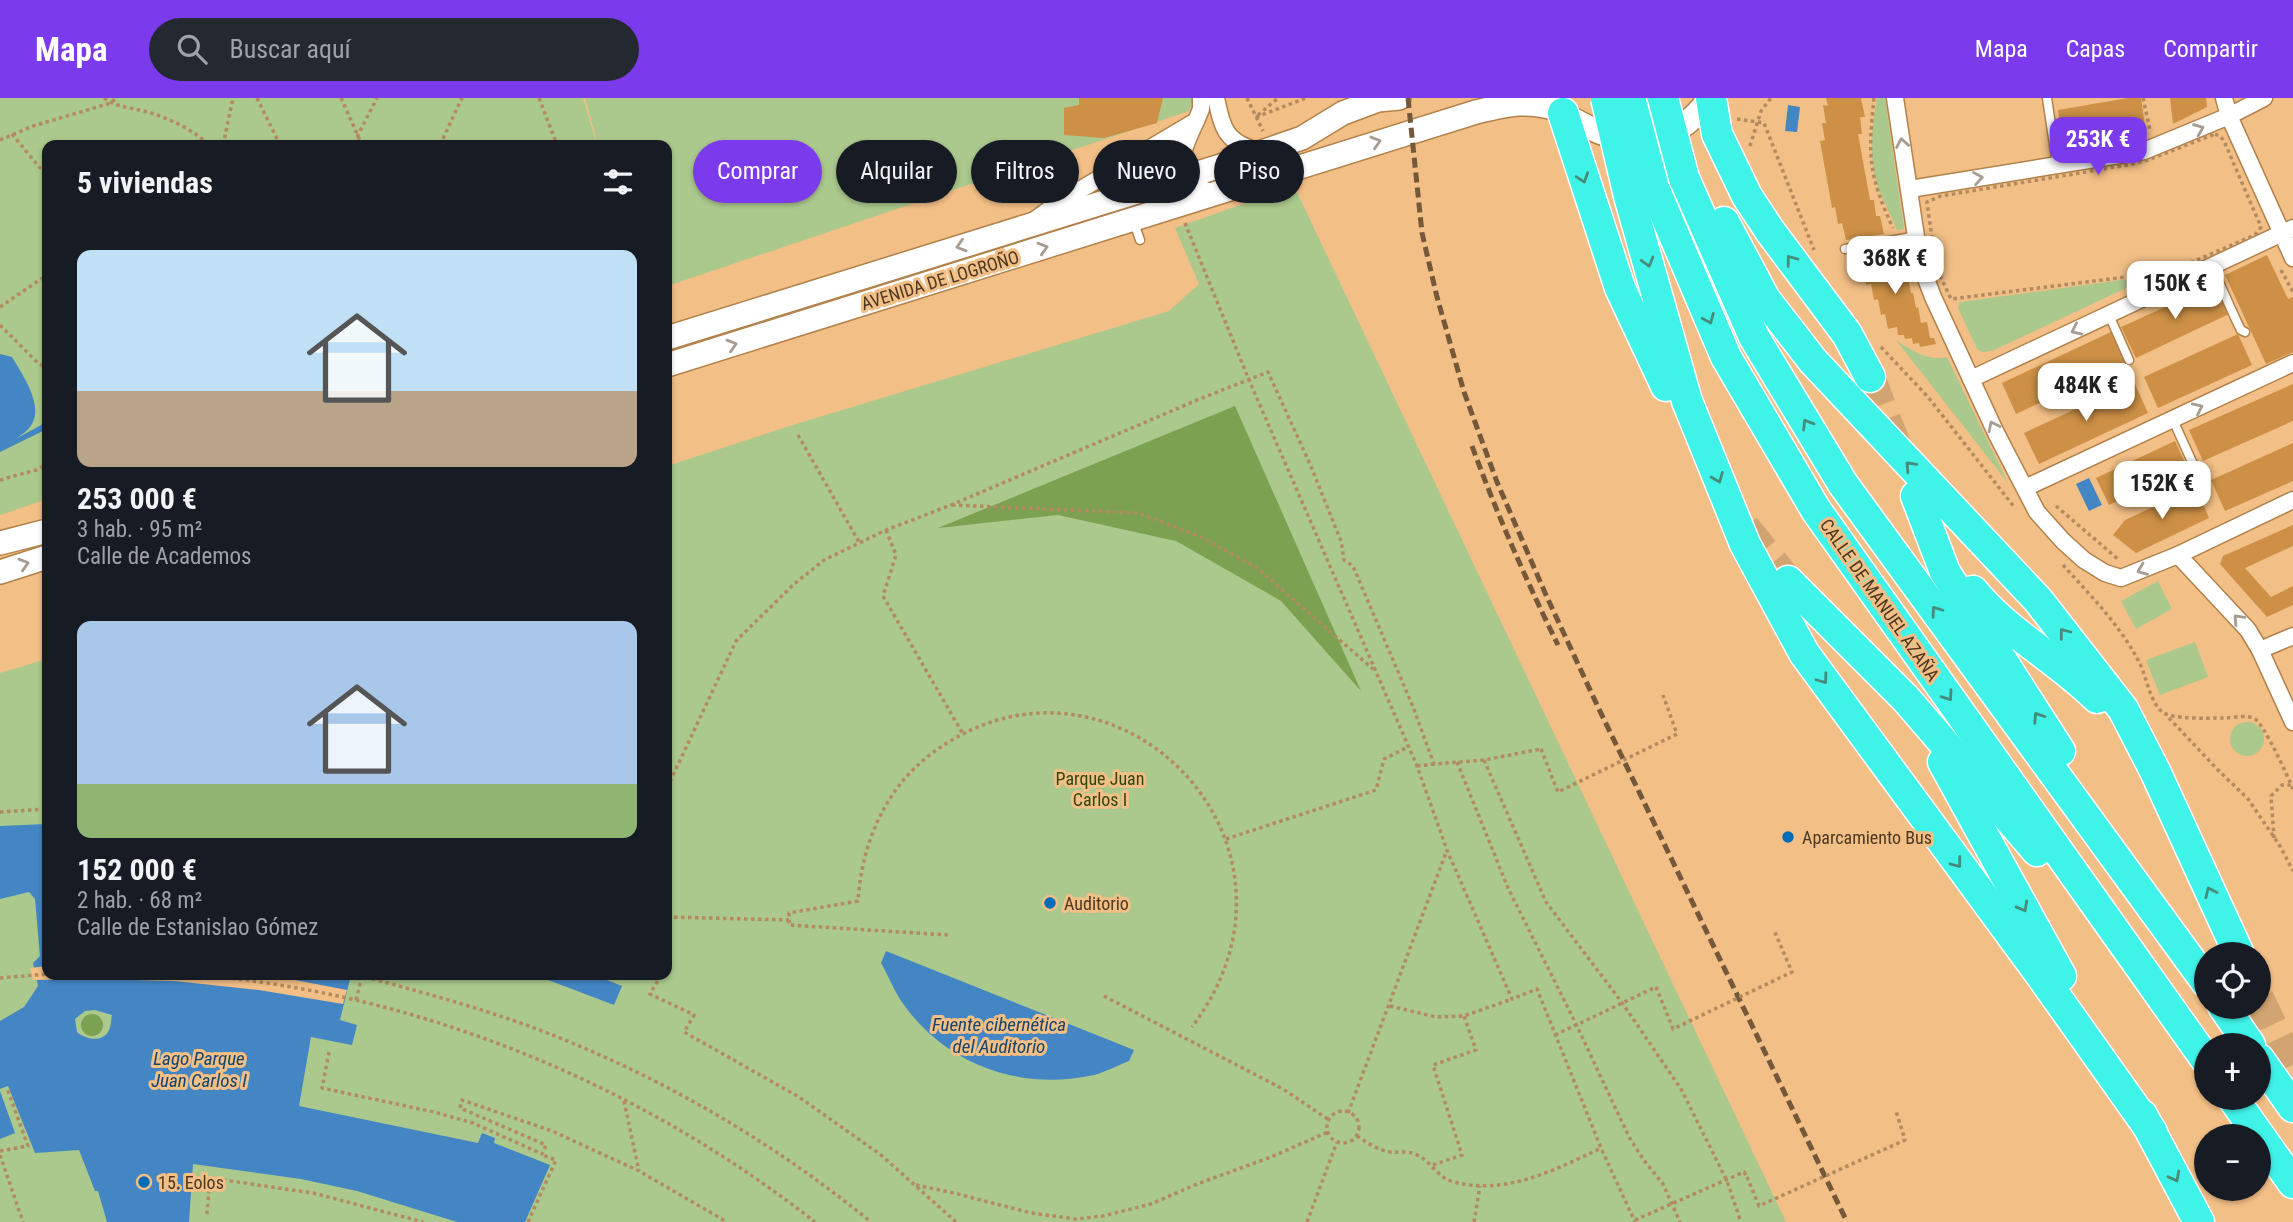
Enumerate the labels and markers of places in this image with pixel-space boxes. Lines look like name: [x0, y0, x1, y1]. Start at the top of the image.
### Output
pin: 253K €: [2041, 118, 2155, 177]
pin: 368K €: [1838, 236, 1952, 296]
pin: 150K €: [2118, 262, 2232, 321]
pin: 484K €: [2029, 364, 2143, 423]
pin: 152K €: [2105, 462, 2219, 521]
place label: Aparcamiento Bus: [1802, 827, 1932, 848]
marker: Aparcamiento Bus: [1780, 829, 1796, 845]
place label: Auditorio: [1064, 893, 1129, 914]
marker: Auditorio: [1042, 895, 1058, 911]
place label: 15. Eolos: [158, 1172, 224, 1193]
marker: 15. Eolos: [136, 1174, 152, 1190]

